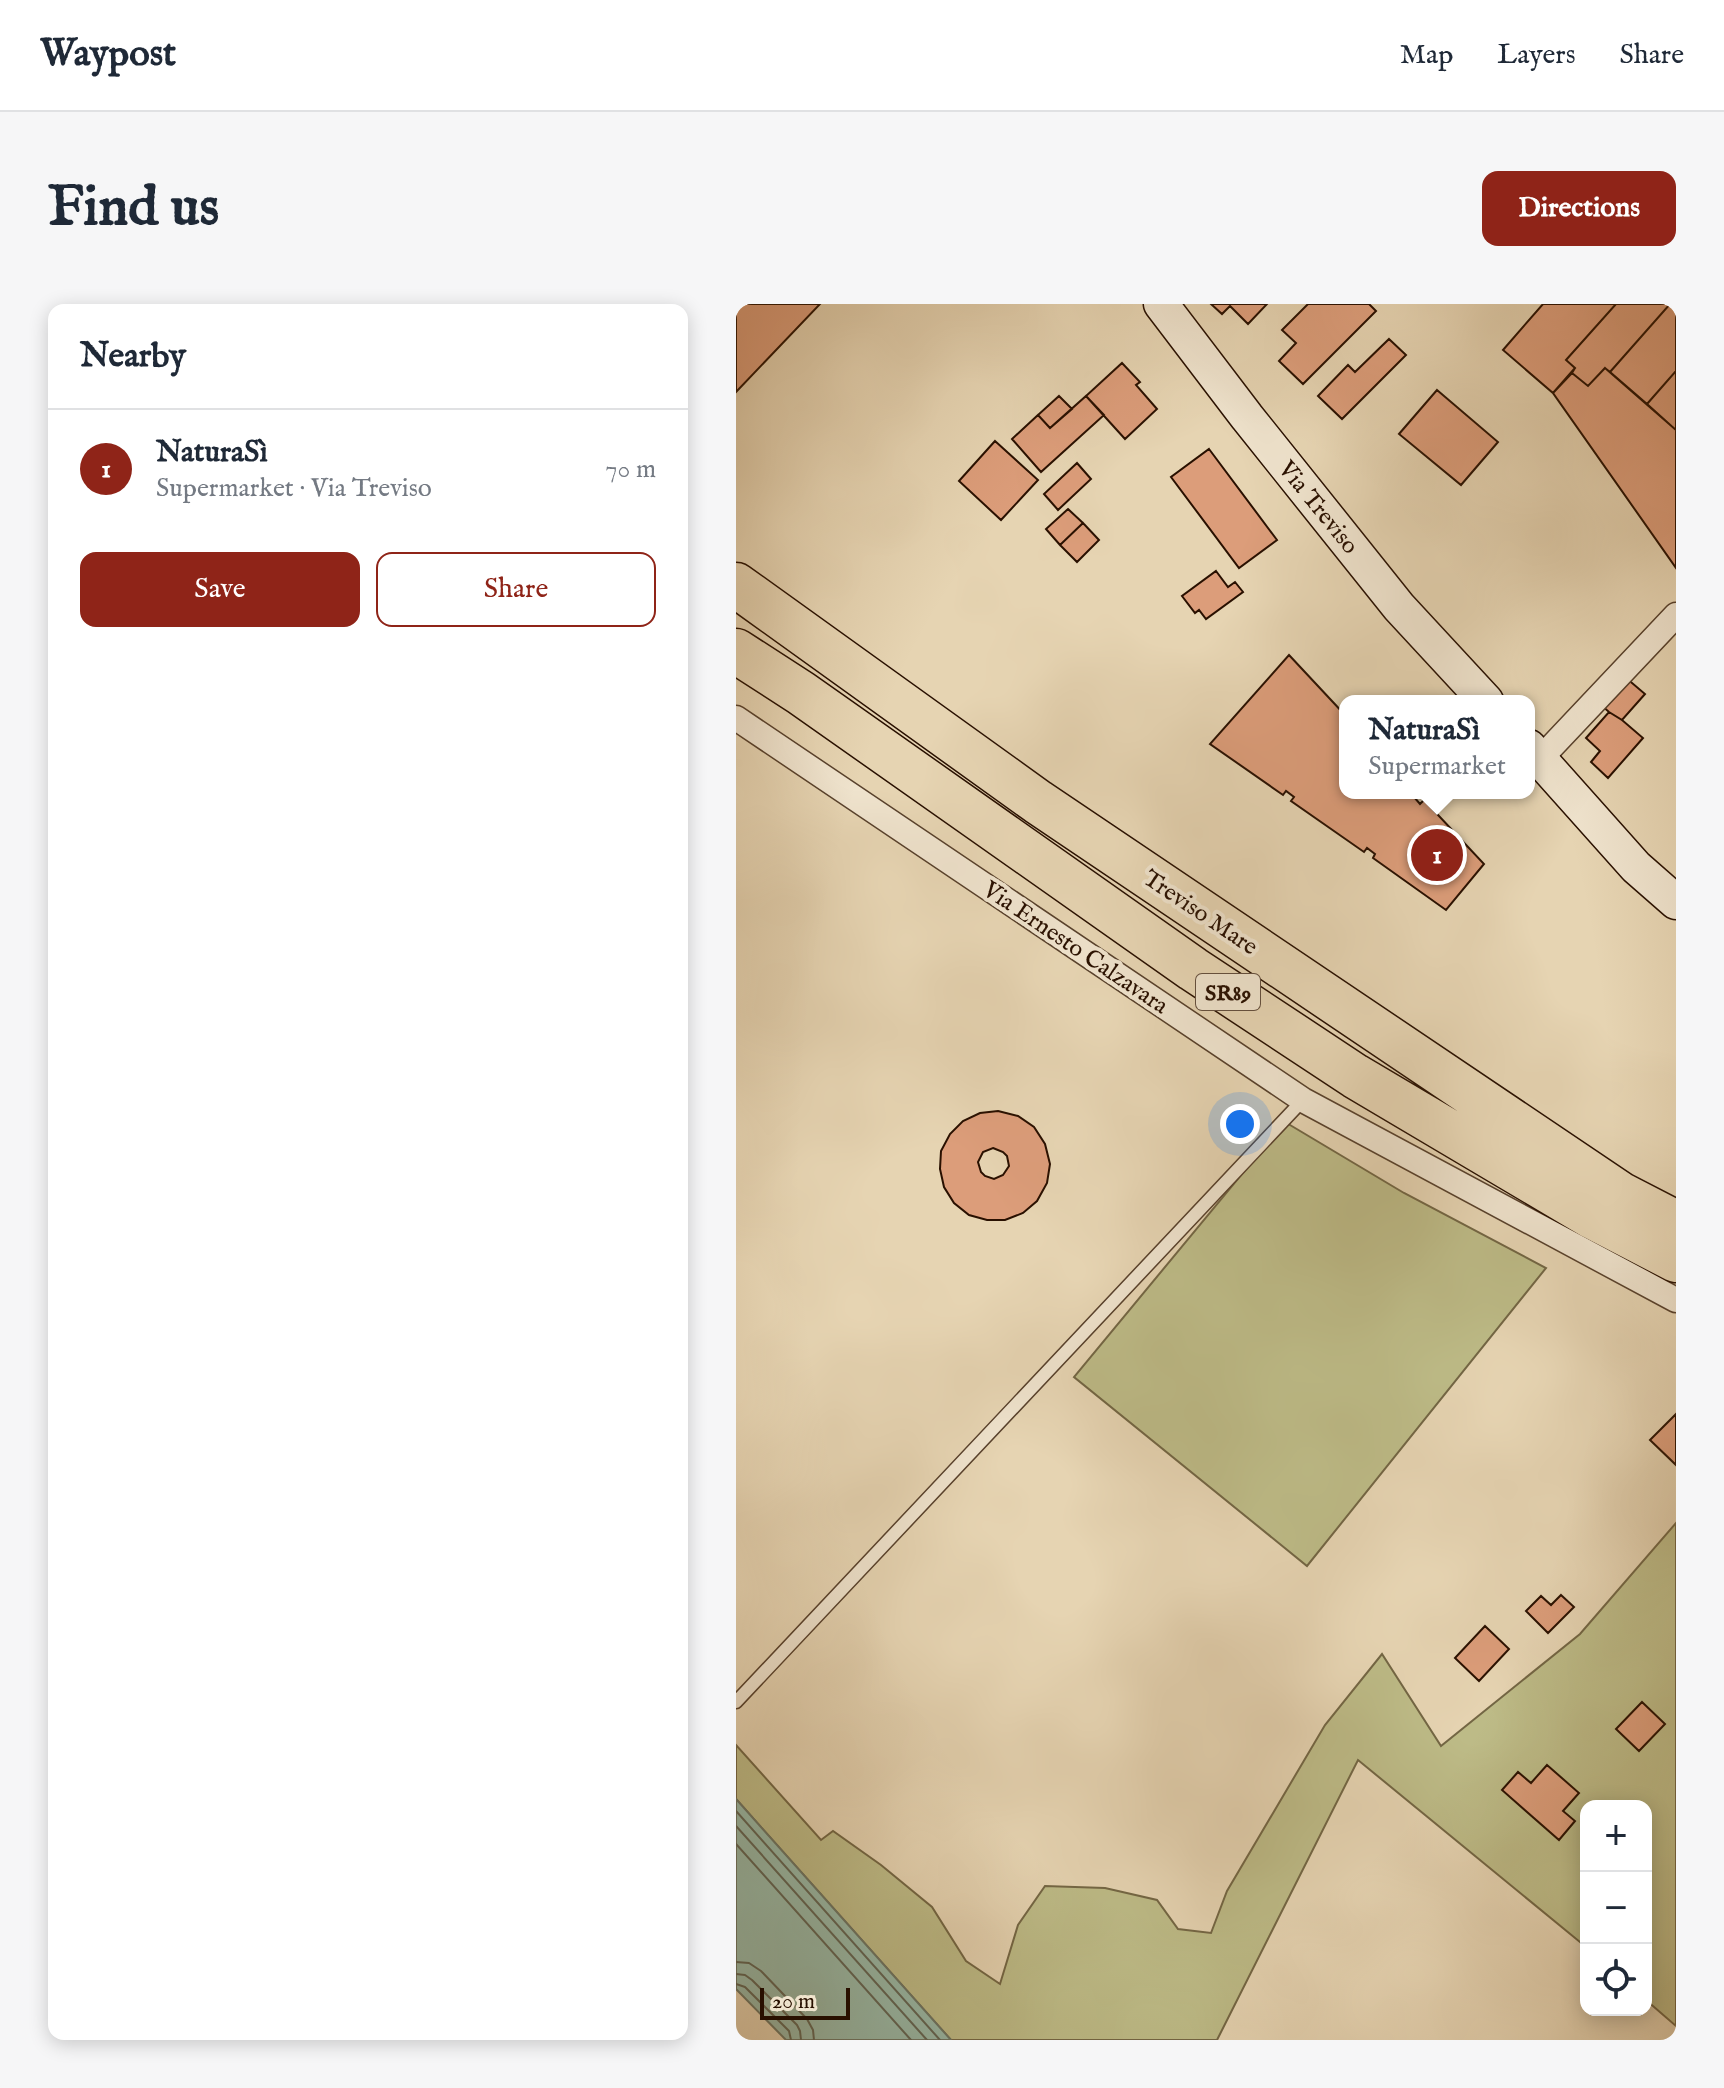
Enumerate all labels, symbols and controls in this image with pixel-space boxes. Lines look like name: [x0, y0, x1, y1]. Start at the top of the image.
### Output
text: Waypost: [40, 31, 176, 79]
text: Map: [1400, 38, 1453, 73]
text: Layers: [1497, 38, 1576, 73]
text: Share: [1620, 38, 1684, 73]
button: Directions: [1482, 171, 1676, 246]
text: Find us: [48, 173, 219, 244]
text: Nearby: [80, 335, 186, 378]
text: NaturaSì: [156, 434, 268, 472]
text: 1: [101, 453, 111, 486]
text: 70 m: [605, 453, 656, 486]
street label: Via Treviso: [1270, 454, 1365, 561]
text: Supermarket · Via Treviso: [156, 472, 432, 505]
button: Save: [80, 552, 360, 627]
button: Share: [376, 552, 656, 627]
popup: [1339, 695, 1535, 799]
text: NaturaSì: [1368, 712, 1480, 750]
text: Supermarket: [1368, 750, 1506, 783]
pin: 1: [1411, 825, 1463, 885]
street label: Treviso Mare: [1137, 863, 1264, 963]
street label: Via Ernesto Calzavara: [976, 874, 1174, 1022]
road number: SR89: [1196, 974, 1260, 1010]
your location: [1220, 1104, 1260, 1144]
map controls: [1580, 1800, 1652, 2016]
button: +: [1580, 1800, 1652, 1872]
button: −: [1580, 1872, 1652, 1944]
button: locate: [1580, 1944, 1652, 2016]
scale bar: [760, 1984, 850, 2020]
text: 20 m: [772, 1988, 815, 2016]

